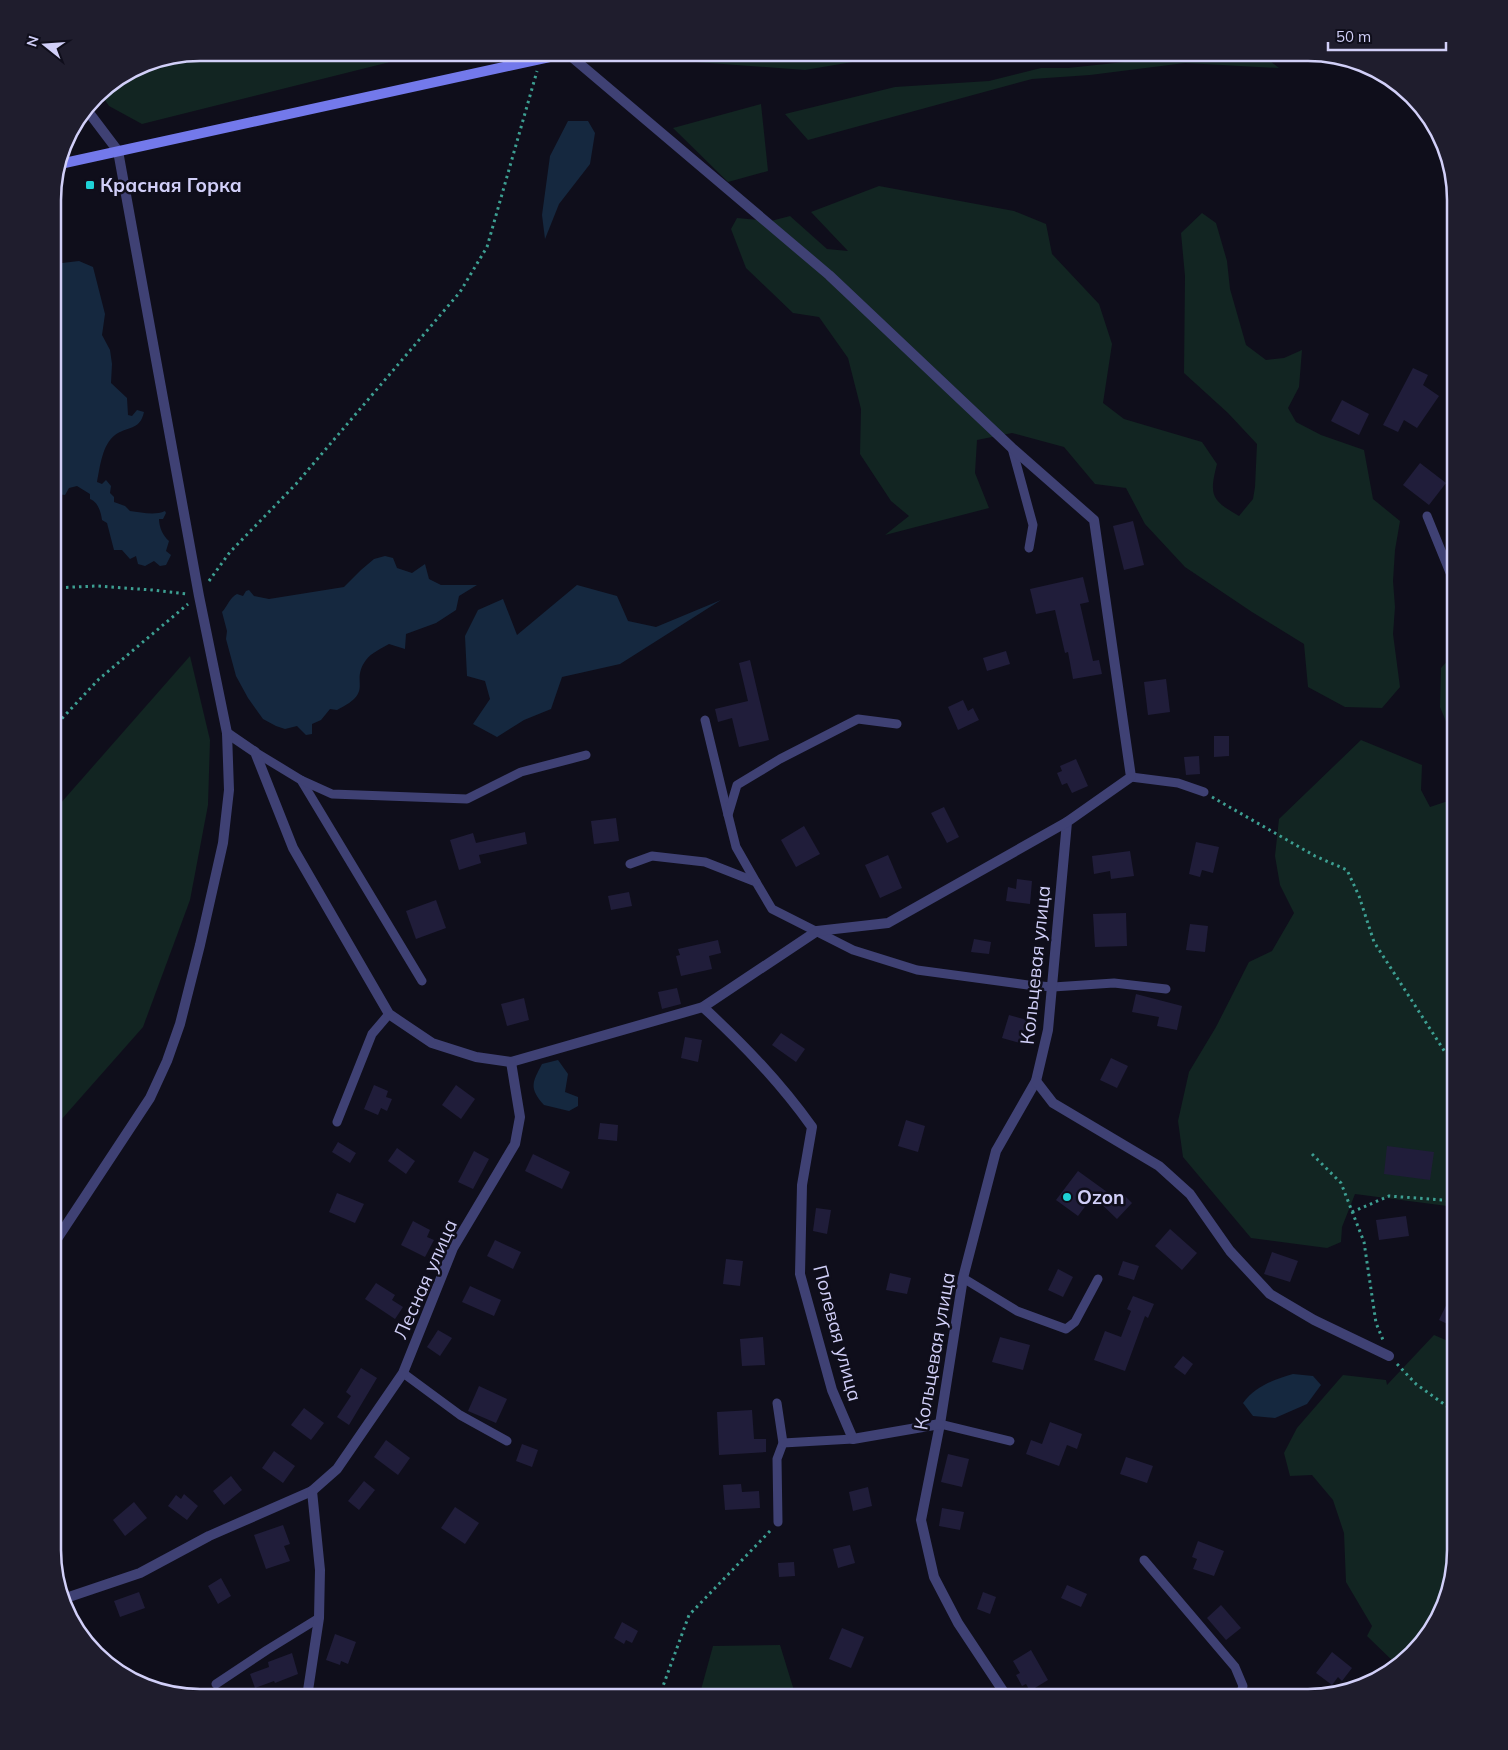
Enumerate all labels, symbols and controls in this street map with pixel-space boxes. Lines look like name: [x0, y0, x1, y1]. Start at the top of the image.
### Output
north arrow: [20, 20, 70, 70]
scale bar: [1328, 20, 1446, 52]
text: 50 m: [1336, 27, 1371, 46]
text: N: [22, 34, 43, 49]
place label: Красная Горка: [100, 173, 242, 197]
marker: Красная Горка: [84, 179, 96, 191]
street label: Кольцевая улица: [1015, 884, 1055, 1046]
place label: Ozon: [1077, 1185, 1124, 1209]
marker: Ozon: [1061, 1191, 1073, 1203]
street label: Лесная улица: [388, 1216, 462, 1342]
street label: Полевая улица: [808, 1262, 868, 1404]
street label: Кольцевая улица: [908, 1270, 960, 1432]

